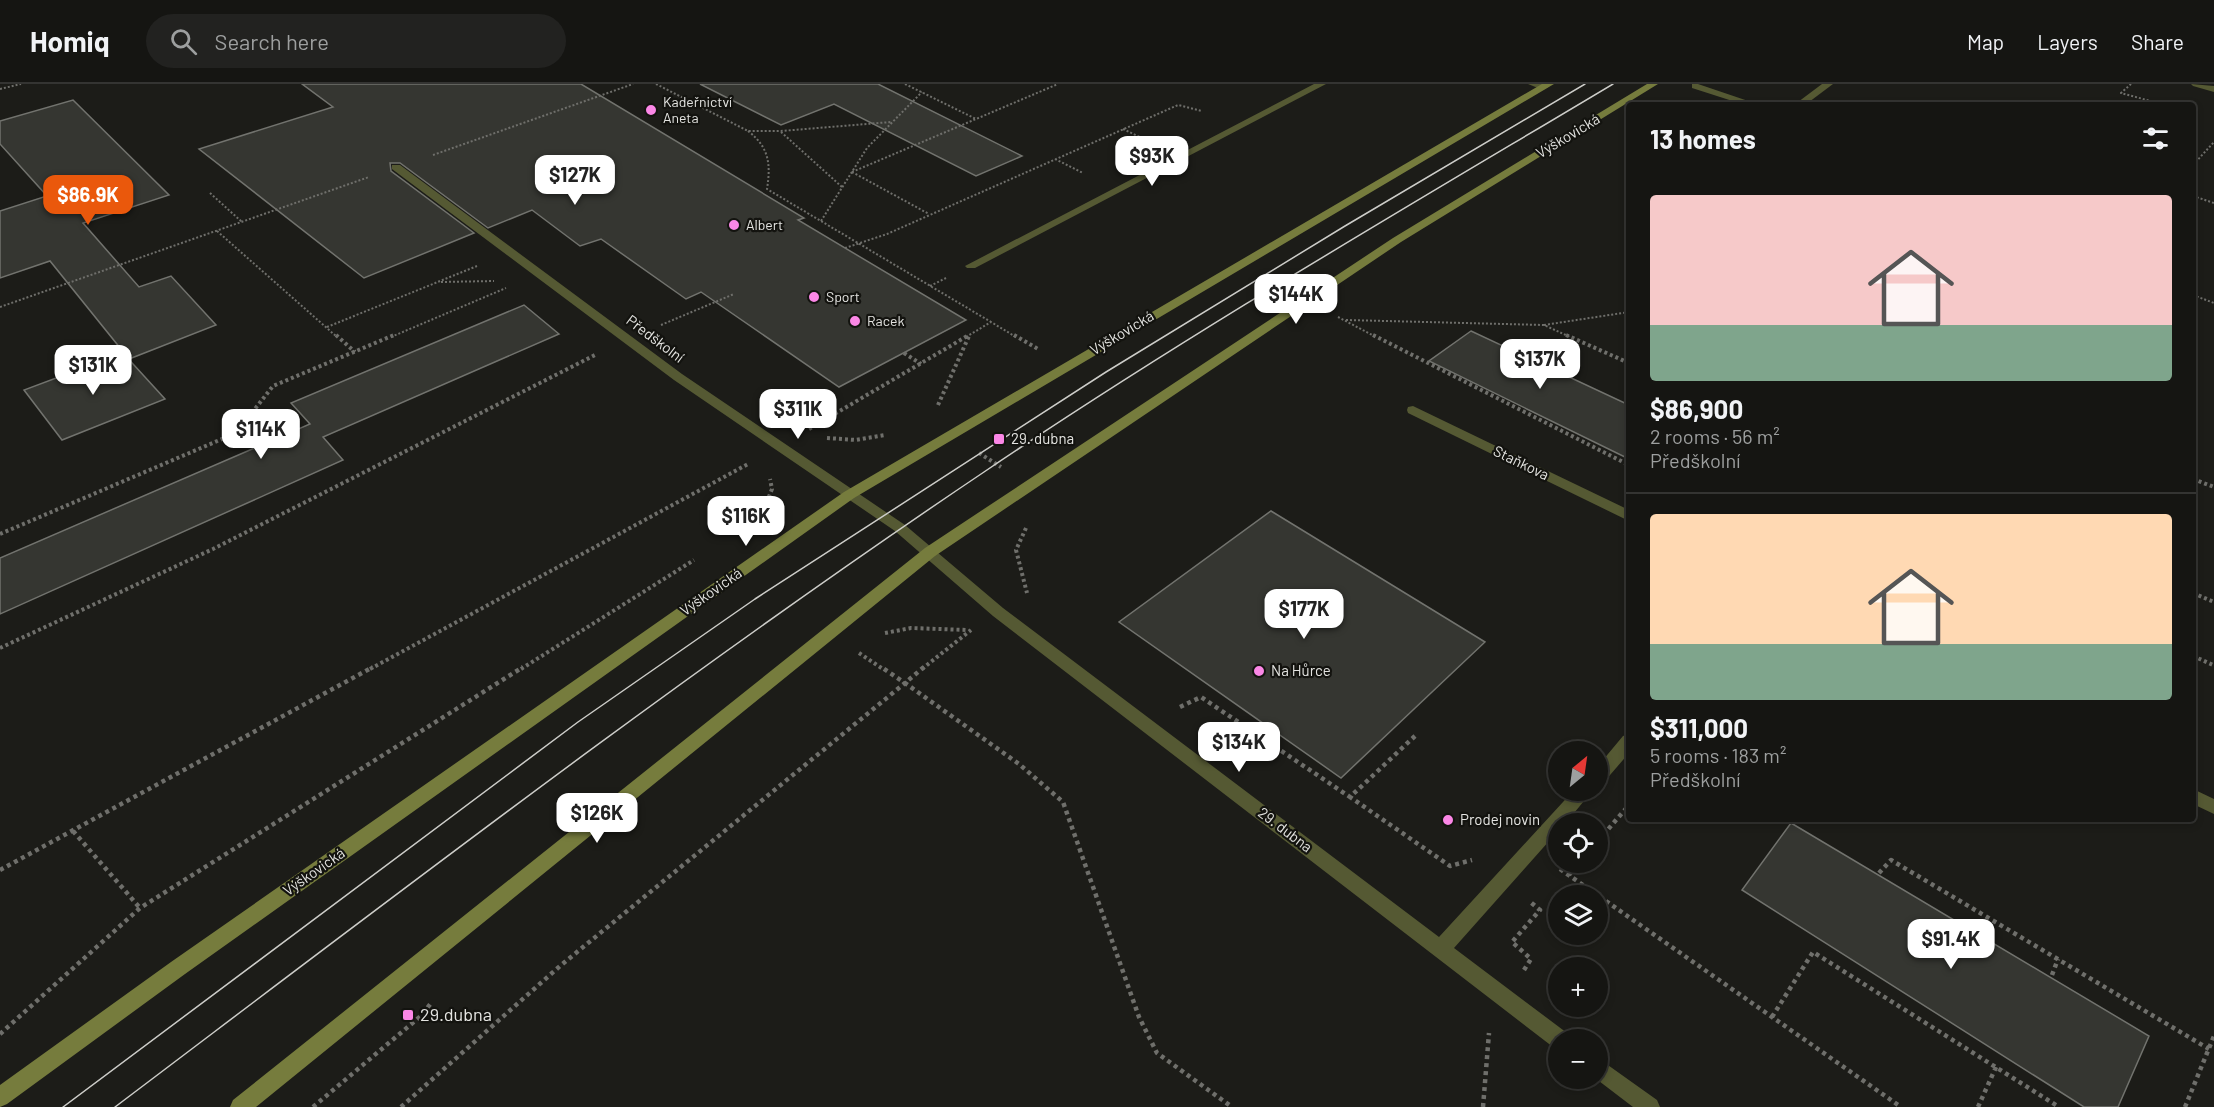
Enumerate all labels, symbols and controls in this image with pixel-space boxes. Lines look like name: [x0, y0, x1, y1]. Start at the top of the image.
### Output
search box: [146, 14, 566, 68]
text: Homiq: [30, 24, 110, 58]
icon: search: [167, 25, 200, 58]
text: Search here: [215, 28, 329, 54]
text: Map: [1967, 29, 2004, 54]
text: Layers: [2037, 29, 2098, 54]
text: Share: [2131, 29, 2184, 54]
place label: Kadeřnictví Aneta: [663, 93, 732, 126]
marker: Kadeřnictví Aneta: [644, 103, 658, 117]
street label: Výškovická: [1532, 109, 1603, 161]
icon: filters: [2139, 122, 2172, 155]
text: 13 homes: [1650, 123, 1756, 154]
pin: $93K: [1116, 136, 1188, 187]
text: $93K: [1129, 143, 1175, 167]
pin: $127K: [533, 155, 617, 206]
text: $127K: [549, 162, 601, 186]
pin: $86.9K: [39, 175, 137, 226]
text: $86.9K: [57, 182, 119, 206]
place label: Albert: [746, 216, 783, 233]
marker: Albert: [727, 218, 741, 232]
icon: home: [1857, 234, 1965, 342]
pin: $144K: [1254, 274, 1338, 325]
text: $144K: [1268, 281, 1324, 305]
place label: Sport: [826, 288, 860, 305]
marker: Sport: [807, 290, 821, 304]
street label: Výškovická: [1086, 306, 1157, 358]
street label: Předškolní: [623, 311, 688, 366]
place label: Racek: [867, 312, 904, 329]
marker: Racek: [848, 314, 862, 328]
pin: $137K: [1498, 339, 1582, 390]
pin: $131K: [51, 345, 135, 396]
text: $137K: [1514, 346, 1566, 370]
text: $131K: [69, 352, 117, 376]
pin: $311K: [756, 389, 840, 440]
text: $86,900: [1650, 393, 1743, 424]
text: $311K: [774, 396, 823, 420]
pin: $114K: [219, 409, 303, 460]
text: $114K: [236, 416, 286, 440]
text: 2 rooms · 56 m²: [1650, 424, 1780, 448]
place label: 29. dubna: [1011, 429, 1074, 447]
marker: 29. dubna: [992, 432, 1006, 446]
street label: Staňkova: [1491, 441, 1552, 483]
text: Předškolní: [1650, 448, 1740, 472]
pin: $116K: [704, 496, 788, 547]
text: $116K: [722, 503, 771, 527]
icon: home: [1857, 553, 1965, 661]
street label: Výškovická: [676, 563, 745, 619]
pin: $177K: [1262, 589, 1346, 640]
text: $177K: [1279, 596, 1329, 620]
place label: Na Hůrce: [1271, 661, 1331, 679]
marker: Na Hůrce: [1252, 664, 1266, 678]
text: $311,000: [1650, 712, 1748, 743]
pin: $134K: [1197, 722, 1281, 773]
text: $134K: [1212, 729, 1266, 753]
north arrow: [1548, 741, 1608, 801]
map controls: [1548, 741, 1608, 1089]
text: 5 rooms · 183 m²: [1650, 743, 1786, 767]
text: Předškolní: [1650, 767, 1740, 791]
pin: $126K: [555, 793, 639, 844]
text: $126K: [571, 800, 623, 824]
street label: 29. dubna: [1255, 803, 1316, 855]
place label: Prodej novin: [1460, 810, 1540, 828]
marker: Prodej novin: [1441, 813, 1455, 827]
button: locate: [1548, 813, 1608, 873]
street label: Výškovická: [279, 843, 348, 899]
button: layers: [1548, 885, 1608, 945]
pin: $91.4K: [1902, 919, 2000, 970]
text: $91.4K: [1922, 926, 1980, 950]
button: +: [1548, 957, 1608, 1017]
place label: 29.dubna: [420, 1003, 492, 1025]
marker: 29.dubna: [401, 1008, 415, 1022]
button: −: [1548, 1029, 1608, 1089]

